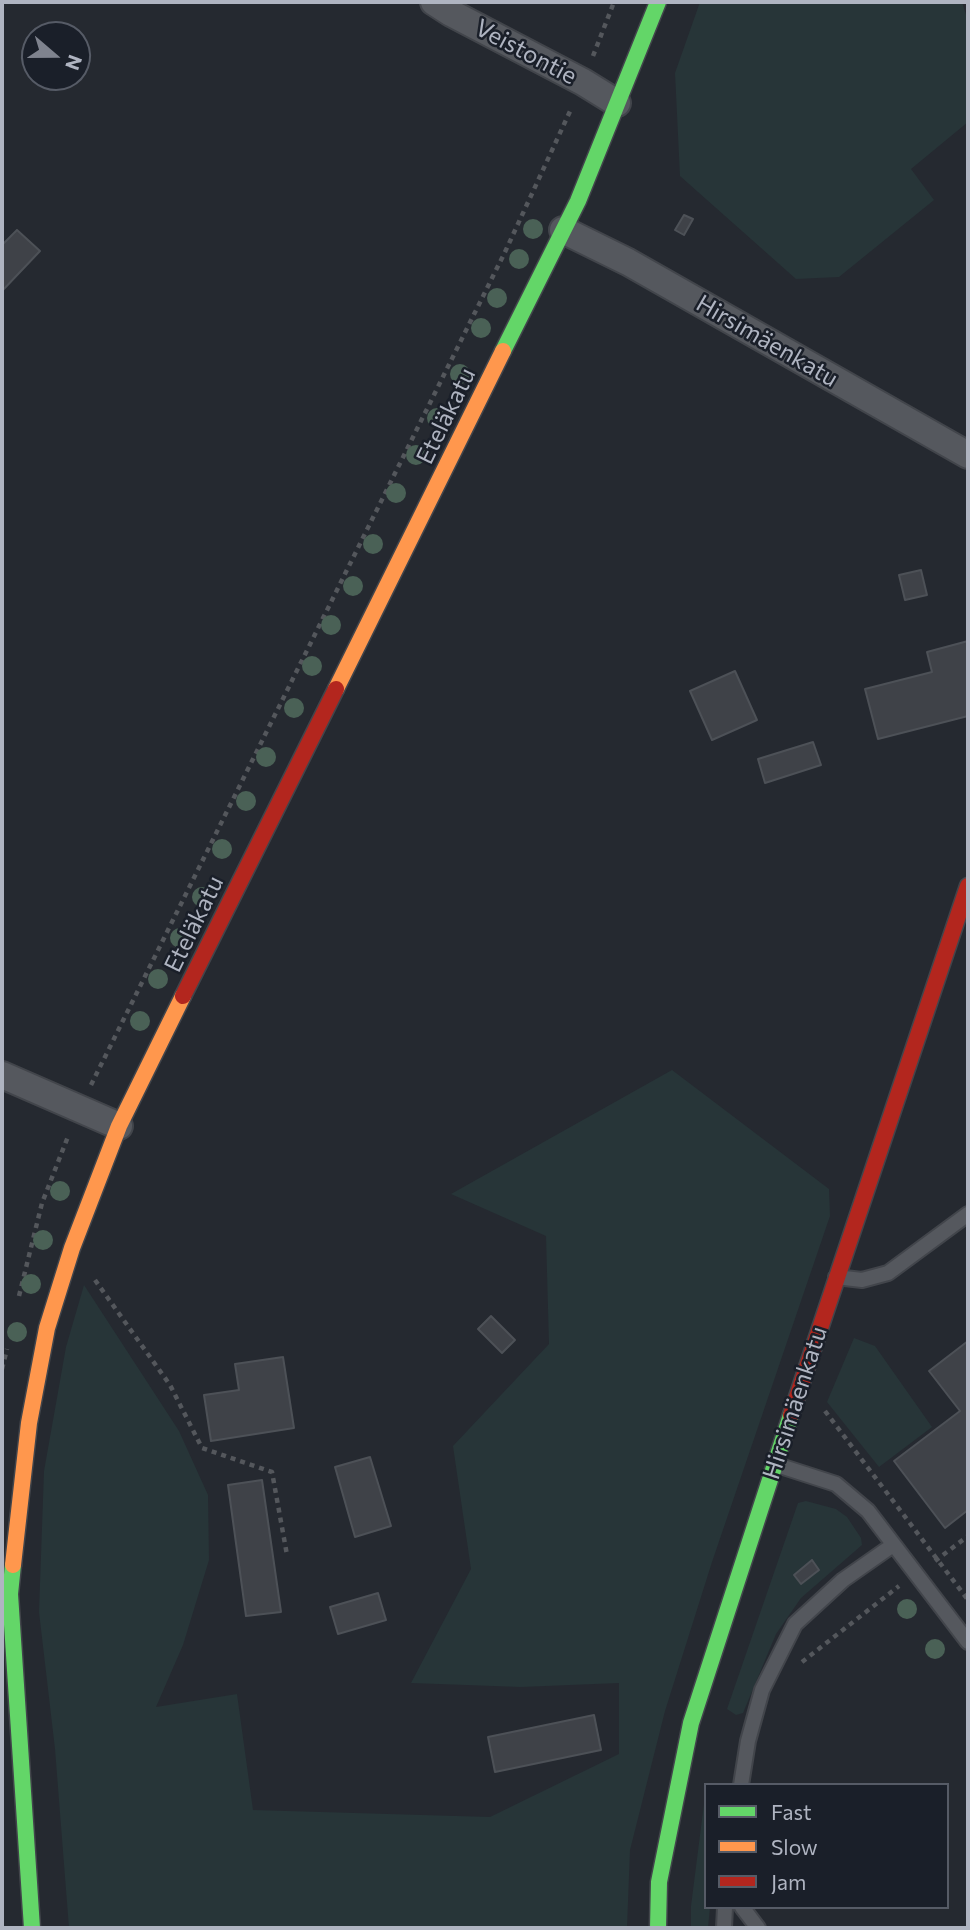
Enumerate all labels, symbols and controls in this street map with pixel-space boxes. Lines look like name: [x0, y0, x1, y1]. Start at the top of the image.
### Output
street label: Veistontie: [470, 13, 582, 91]
north arrow: [21, 21, 91, 91]
text: N: [61, 52, 88, 73]
street label: Hirsimäenkatu: [691, 289, 843, 393]
street label: Eteläkatu: [410, 363, 482, 469]
street label: Eteläkatu: [158, 871, 230, 977]
street label: Hirsimäenkatu: [757, 1323, 833, 1483]
legend: [704, 1783, 949, 1909]
text: Fast: [771, 1799, 812, 1824]
text: Slow: [771, 1834, 818, 1859]
text: Jam: [771, 1869, 806, 1894]

